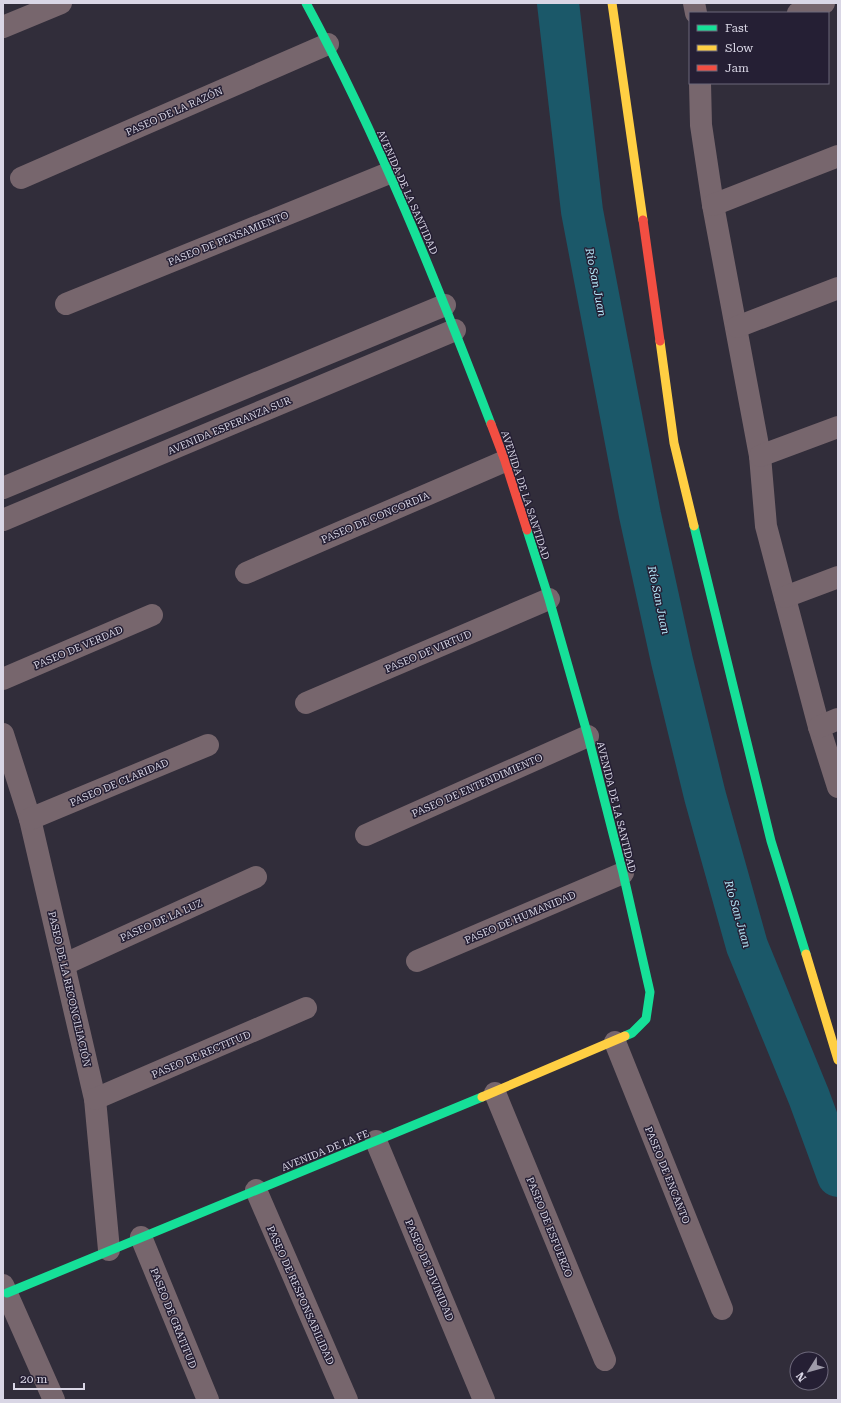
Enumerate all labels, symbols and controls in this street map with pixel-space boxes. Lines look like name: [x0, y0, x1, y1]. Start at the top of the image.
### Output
legend: [689, 12, 829, 84]
text: Fast: [725, 21, 749, 35]
text: Slow: [725, 41, 753, 55]
text: Jam: [725, 61, 749, 75]
street label: PASEO DE LA RAZÓN: [124, 85, 224, 138]
street label: AVENIDA DE LA SANTIDAD: [375, 128, 440, 256]
street label: PASEO DE PENSAMIENTO: [166, 209, 290, 268]
water label: Río San Juan: [582, 246, 609, 318]
street label: AVENIDA ESPERANZA SUR: [166, 394, 293, 456]
street label: AVENIDA DE LA SANTIDAD: [499, 429, 552, 561]
street label: PASEO DE CONCORDIA: [319, 490, 431, 545]
water label: Río San Juan: [645, 564, 672, 636]
street label: PASEO DE VERDAD: [32, 624, 125, 671]
street label: PASEO DE VIRTUD: [383, 628, 473, 675]
street label: AVENIDA DE LA SANTIDAD: [595, 740, 638, 874]
street label: PASEO DE ENTENDIMIENTO: [410, 752, 544, 819]
street label: PASEO DE CLARIDAD: [68, 757, 170, 808]
water label: Río San Juan: [721, 878, 753, 949]
street label: PASEO DE HUMANIDAD: [463, 889, 578, 946]
street label: PASEO DE LA LUZ: [118, 897, 204, 944]
street label: PASEO DE LA RECONCILIACIÓN: [46, 910, 93, 1068]
street label: PASEO DE RECTITUD: [150, 1029, 253, 1080]
street label: PASEO DE ENCANTO: [643, 1125, 692, 1225]
street label: AVENIDA DE LA FE: [280, 1128, 371, 1173]
street label: PASEO DE ESFUERZO: [524, 1175, 575, 1279]
street label: PASEO DE DIVINIDAD: [403, 1218, 456, 1323]
street label: PASEO DE RESPONSABILIDAD: [265, 1224, 336, 1367]
street label: PASEO DE GRATITUD: [148, 1266, 199, 1370]
north arrow: [789, 1351, 829, 1391]
scale bar: [14, 1365, 84, 1391]
text: N: [793, 1369, 809, 1384]
text: 20 m: [20, 1372, 47, 1386]

